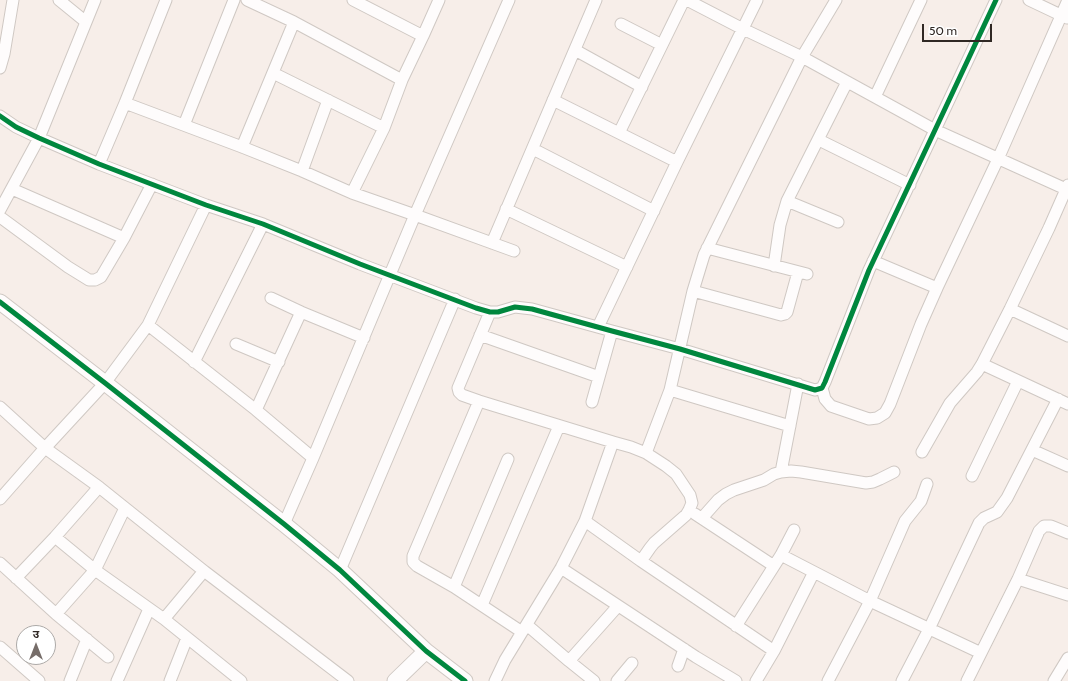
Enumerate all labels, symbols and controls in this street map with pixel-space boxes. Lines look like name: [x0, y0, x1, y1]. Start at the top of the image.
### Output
scale bar: [924, 16, 994, 42]
text: 50 m: [929, 23, 957, 38]
north arrow: [16, 625, 56, 665]
text: उ: [33, 627, 39, 641]

